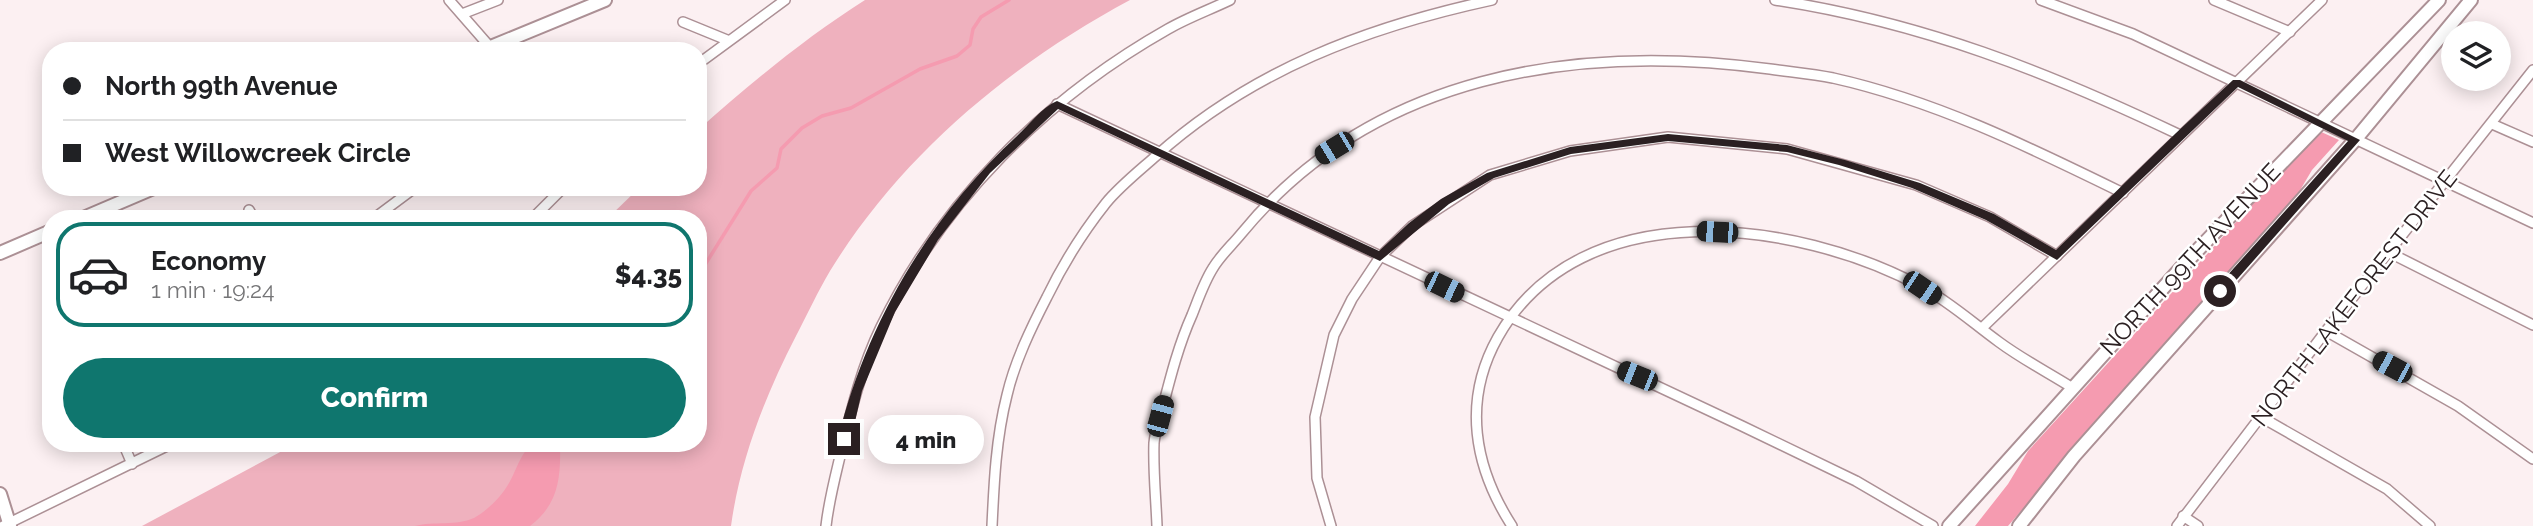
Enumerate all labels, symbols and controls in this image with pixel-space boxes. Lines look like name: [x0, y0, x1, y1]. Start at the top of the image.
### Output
map controls: [2441, 21, 2511, 91]
button: layers: [2441, 21, 2511, 91]
text: North 99th Avenue: [105, 71, 338, 101]
car: [1311, 128, 1358, 168]
text: West Willowcreek Circle: [105, 138, 411, 168]
street label: NORTH 99TH AVENUE: [2094, 157, 2286, 361]
street label: NORTH LAKEFOREST DRIVE: [2245, 164, 2463, 432]
car: [1696, 220, 1739, 244]
icon: car: [67, 243, 130, 306]
text: Economy: [151, 246, 266, 276]
text: $4.35: [615, 260, 682, 290]
car: [1421, 268, 1468, 306]
car: [1899, 268, 1946, 308]
route start: [2204, 275, 2236, 307]
text: 1 min · 19:24: [151, 276, 275, 303]
car: [2369, 348, 2416, 386]
button: Confirm: [63, 358, 686, 438]
car: [1614, 358, 1661, 394]
car: [1145, 393, 1176, 439]
callout: 4 min: [868, 414, 984, 464]
route end: [828, 423, 860, 455]
text: 4 min: [896, 426, 956, 453]

